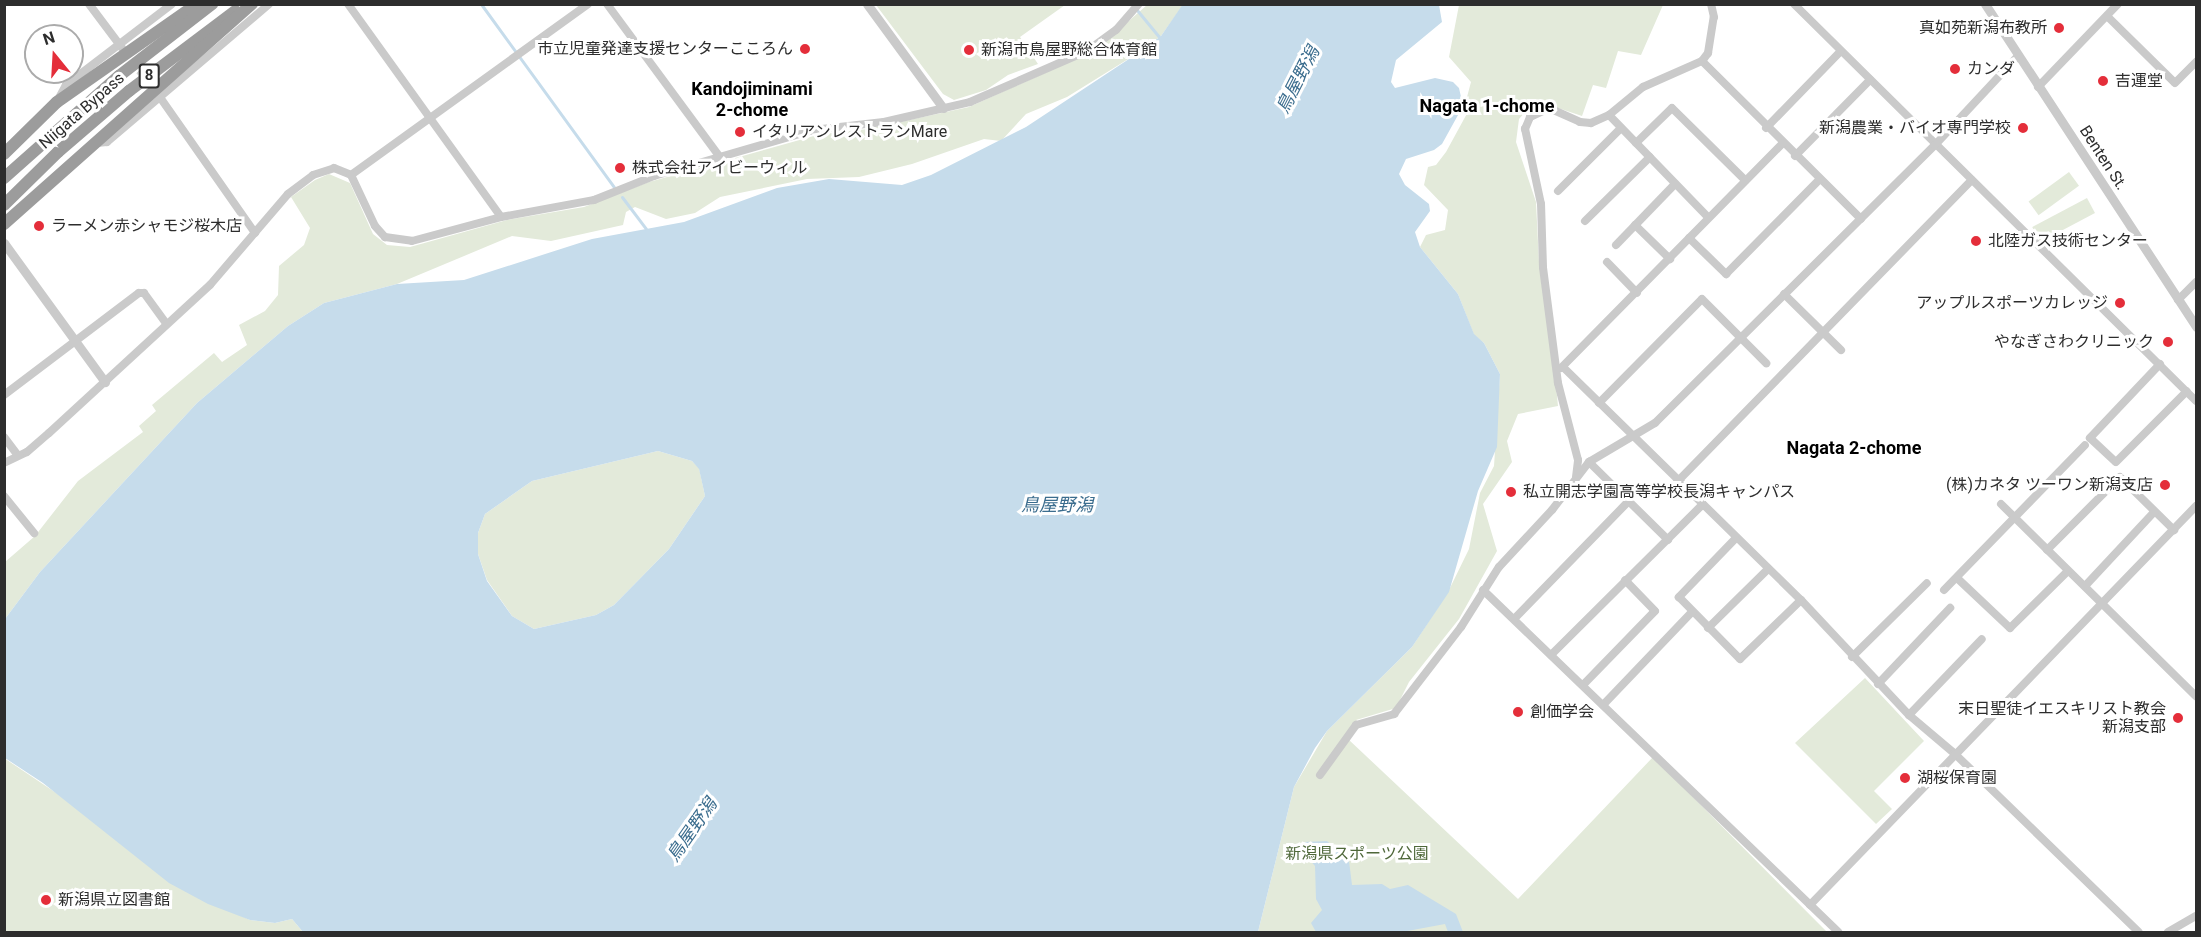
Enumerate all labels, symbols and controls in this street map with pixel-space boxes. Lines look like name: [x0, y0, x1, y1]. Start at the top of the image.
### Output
place label: 真如苑新潟布教所: [1919, 18, 2047, 38]
marker: 真如苑新潟布教所: [2052, 21, 2066, 35]
north arrow: [24, 24, 84, 84]
text: N: [41, 28, 57, 49]
place label: 市立児童発達支援センターこころん: [537, 39, 793, 59]
place label: 新潟市鳥屋野総合体育館: [981, 40, 1157, 60]
marker: 市立児童発達支援センターこころん: [798, 42, 812, 56]
marker: 新潟市鳥屋野総合体育館: [962, 43, 976, 57]
water label: 鳥屋野潟: [1272, 43, 1324, 117]
place label: カンダ: [1967, 59, 2015, 79]
marker: カンダ: [1948, 62, 1962, 76]
road number: 8: [138, 64, 160, 88]
street label: Niigata Bypass: [36, 69, 128, 153]
place label: 吉運堂: [2115, 71, 2163, 91]
marker: 吉運堂: [2096, 74, 2110, 88]
district label: Kandojiminami 2-chome: [691, 79, 813, 122]
district label: Nagata 1-chome: [1420, 95, 1554, 117]
place label: 新潟農業・バイオ専門学校: [1819, 118, 2011, 138]
marker: 新潟農業・バイオ専門学校: [2016, 121, 2030, 135]
place label: イタリアンレストランMare: [752, 122, 948, 142]
street label: Benten St.: [2075, 122, 2131, 194]
marker: イタリアンレストランMare: [733, 125, 747, 139]
place label: 株式会社アイビーウィル: [632, 158, 808, 178]
marker: 株式会社アイビーウィル: [613, 161, 627, 175]
place label: ラーメン赤シャモジ桜木店: [51, 216, 243, 236]
marker: ラーメン赤シャモジ桜木店: [32, 219, 46, 233]
place label: 北陸ガス技術センター: [1988, 231, 2148, 251]
marker: 北陸ガス技術センター: [1969, 234, 1983, 248]
place label: アップルスポーツカレッジ: [1916, 293, 2108, 313]
marker: アップルスポーツカレッジ: [2113, 296, 2127, 310]
place label: やなぎさわクリニック: [1994, 332, 2154, 352]
marker: やなぎさわクリニック: [2159, 333, 2177, 351]
district label: Nagata 2-chome: [1787, 437, 1921, 459]
place label: (株)カネタ ツーワン新潟支店: [1946, 475, 2153, 495]
marker: (株)カネタ ツーワン新潟支店: [2158, 478, 2172, 492]
place label: 私立開志学園高等学校長潟キャンパス: [1523, 482, 1795, 502]
marker: 私立開志学園高等学校長潟キャンパス: [1504, 485, 1518, 499]
water label: 鳥屋野潟: [1021, 494, 1093, 516]
place label: 末日聖徒イエスキリスト教会 新潟支部: [1958, 699, 2166, 737]
place label: 創価学会: [1530, 702, 1594, 722]
marker: 創価学会: [1511, 705, 1525, 719]
marker: 末日聖徒イエスキリスト教会 新潟支部: [2171, 711, 2185, 725]
place label: 湖桜保育園: [1917, 768, 1997, 788]
marker: 湖桜保育園: [1898, 771, 1912, 785]
water label: 鳥屋野潟: [663, 794, 721, 866]
park label: 新潟県スポーツ公園: [1285, 844, 1429, 864]
place label: 新潟県立図書館: [58, 890, 170, 910]
marker: 新潟県立図書館: [39, 893, 53, 907]

